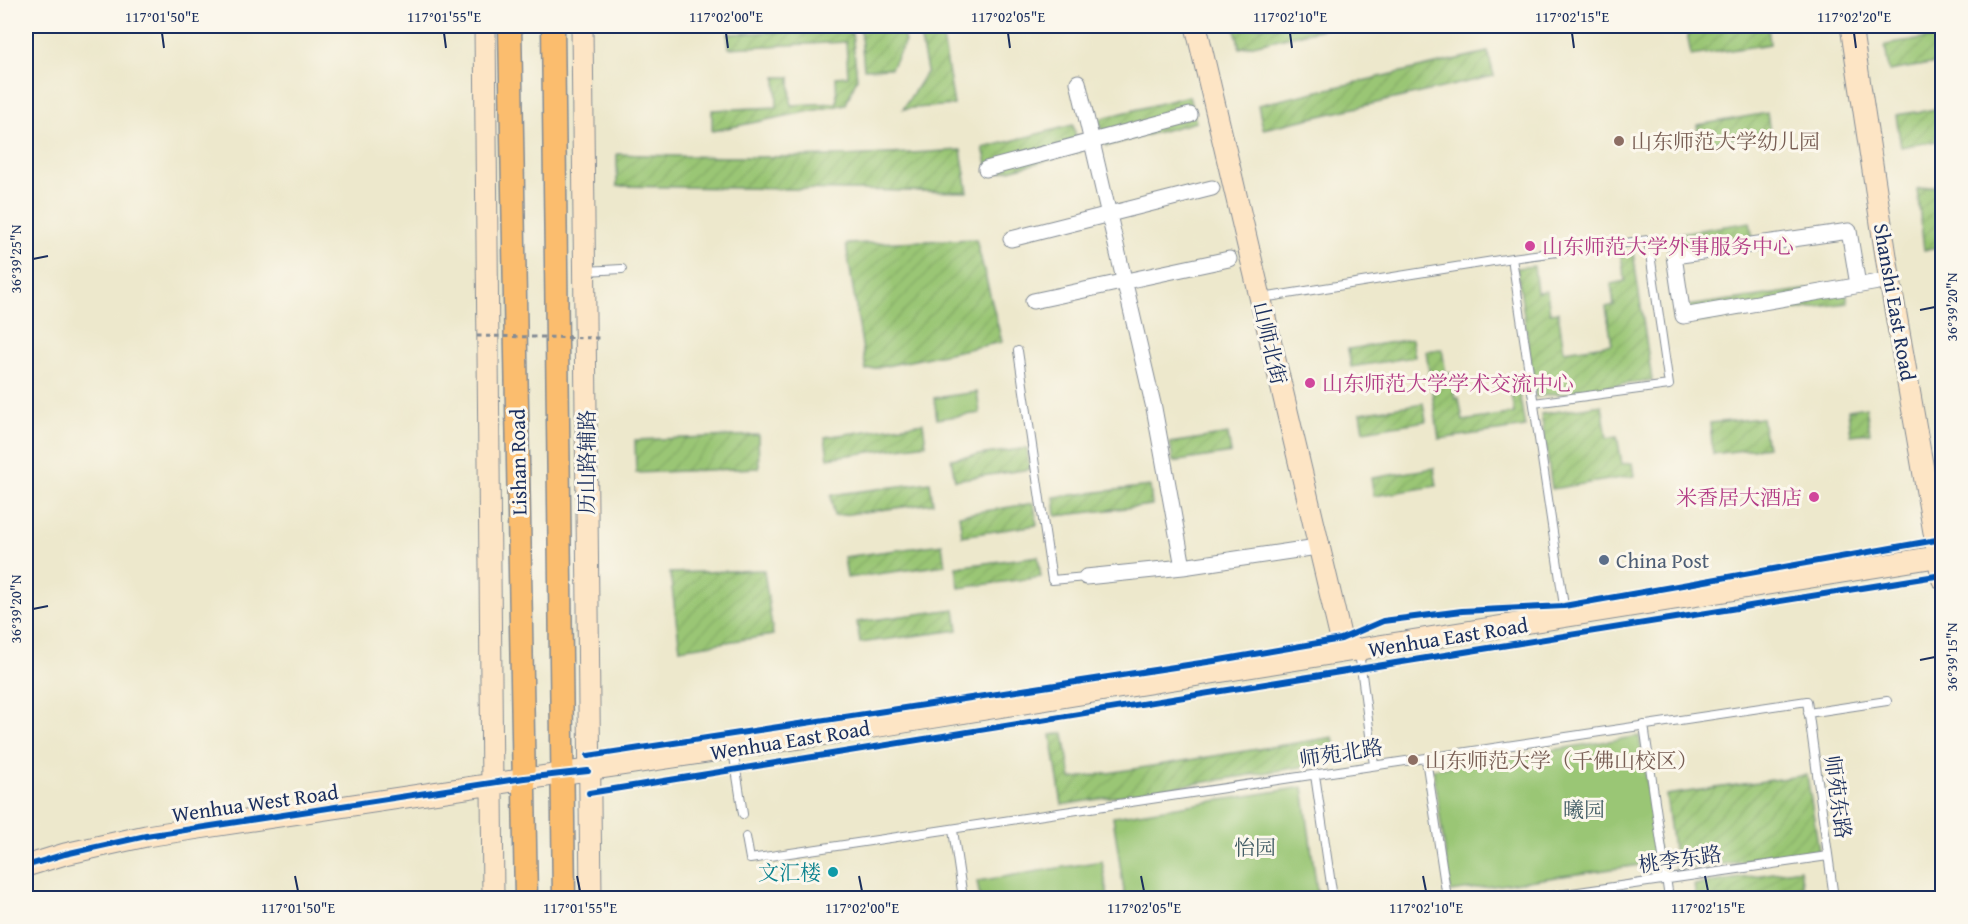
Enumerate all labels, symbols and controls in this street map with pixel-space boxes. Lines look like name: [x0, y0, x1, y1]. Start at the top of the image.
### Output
text: 117°01'50"E: [125, 6, 199, 27]
text: 117°01'55"E: [407, 6, 481, 27]
text: 117°02'00"E: [689, 6, 763, 27]
text: 117°02'05"E: [971, 6, 1045, 27]
text: 117°02'10"E: [1253, 6, 1327, 27]
text: 117°02'15"E: [1535, 6, 1609, 27]
text: 117°02'20"E: [1817, 6, 1891, 27]
place label: 山东师范大学幼儿园: [1631, 126, 1820, 157]
marker: 山东师范大学幼儿园: [1612, 134, 1626, 148]
street label: Shanshi East Road: [1866, 221, 1924, 384]
text: 36°39'25"N: [5, 224, 26, 293]
place label: 山东师范大学外事服务中心: [1542, 231, 1794, 262]
marker: 山东师范大学外事服务中心: [1523, 239, 1537, 253]
text: 36°39'20"N: [1941, 272, 1962, 341]
street label: 山师北街: [1245, 299, 1295, 387]
place label: 山东师范大学学术交流中心: [1322, 368, 1574, 399]
marker: 山东师范大学学术交流中心: [1303, 376, 1317, 390]
street label: Lishan Road: [502, 408, 534, 516]
street label: 历山路辅路: [571, 410, 602, 515]
place label: 米香居大酒店: [1676, 482, 1802, 513]
marker: 米香居大酒店: [1807, 490, 1821, 504]
place label: China Post: [1616, 545, 1710, 576]
marker: China Post: [1597, 553, 1611, 567]
text: 36°39'20"N: [5, 574, 26, 643]
street label: Wenhua East Road: [1366, 609, 1531, 665]
text: 36°39'15"N: [1941, 622, 1962, 691]
street label: Wenhua East Road: [708, 712, 873, 768]
street label: 师苑北路: [1297, 731, 1385, 775]
place label: 山东师范大学（千佛山校区）: [1425, 745, 1698, 776]
marker: 山东师范大学（千佛山校区）: [1406, 753, 1420, 767]
street label: 师苑东路: [1817, 753, 1859, 841]
street label: Wenhua West Road: [170, 776, 341, 830]
park label: 曦园: [1563, 794, 1605, 825]
park label: 怡园: [1234, 832, 1276, 863]
street label: 桃李东路: [1636, 838, 1724, 880]
place label: 文汇楼: [758, 857, 821, 888]
marker: 文汇楼: [826, 865, 840, 879]
text: 117°01'50"E: [261, 897, 335, 918]
text: 117°01'55"E: [543, 897, 617, 918]
text: 117°02'00"E: [825, 897, 899, 918]
text: 117°02'05"E: [1107, 897, 1181, 918]
text: 117°02'10"E: [1389, 897, 1463, 918]
text: 117°02'15"E: [1671, 897, 1745, 918]

